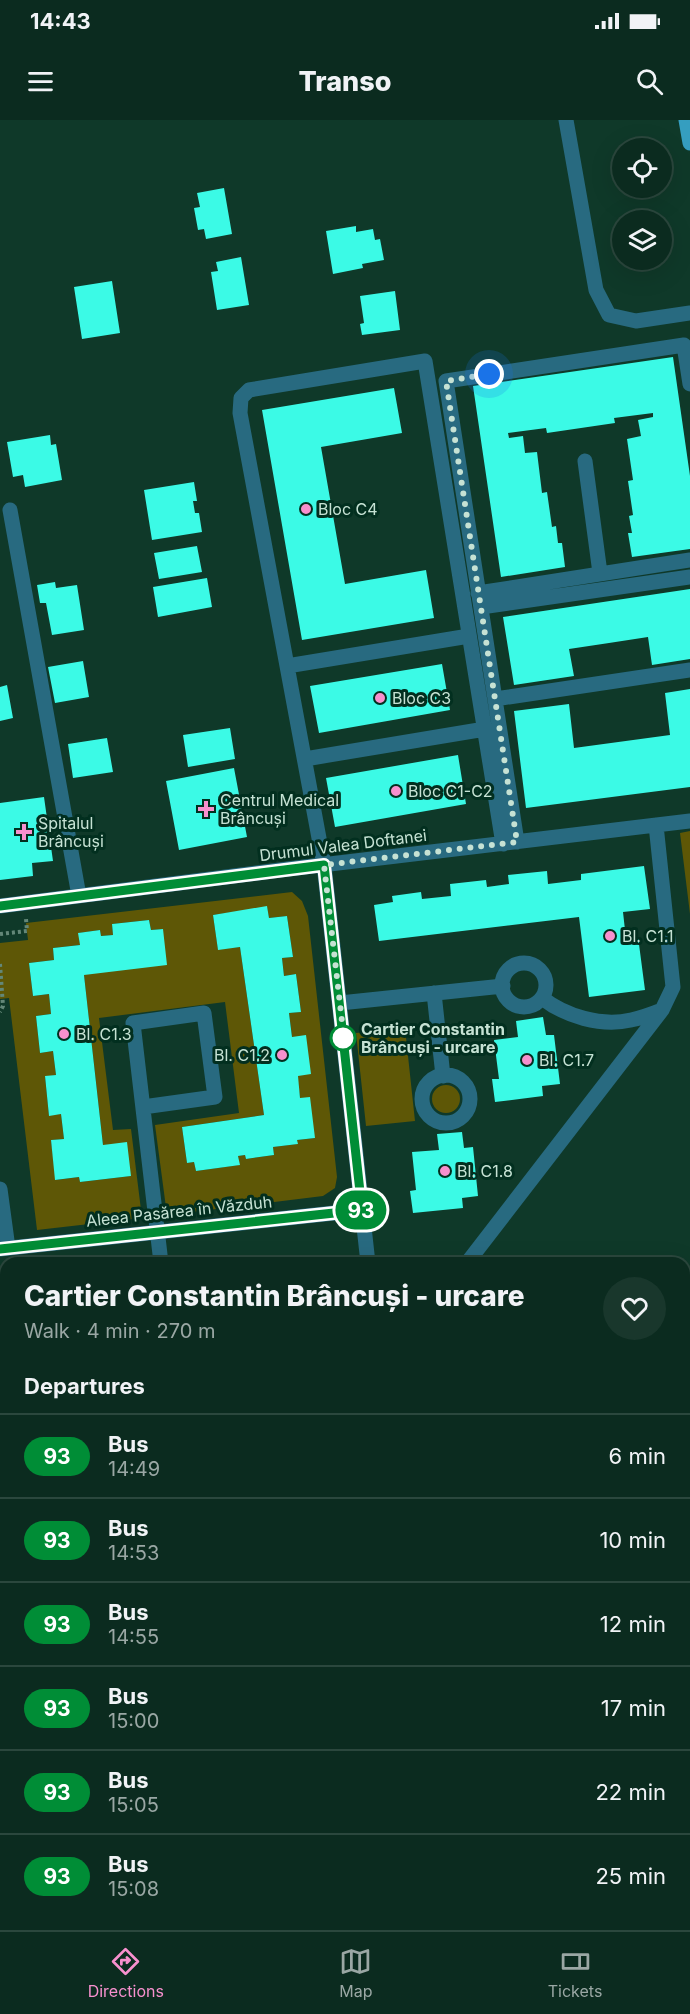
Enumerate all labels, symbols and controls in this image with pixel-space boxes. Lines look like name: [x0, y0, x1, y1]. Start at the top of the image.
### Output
text: 14:43: [30, 8, 91, 34]
icon: menu: [24, 65, 57, 98]
text: Transo: [299, 65, 391, 98]
icon: search: [633, 65, 666, 98]
map controls: [612, 138, 672, 270]
button: locate: [612, 138, 672, 198]
button: layers: [612, 210, 672, 270]
your location: [474, 359, 504, 389]
place label: Bloc C4: [318, 499, 378, 519]
marker: Bloc C4: [299, 502, 313, 516]
place label: Bloc C3: [392, 688, 451, 708]
marker: Bloc C3: [373, 691, 387, 705]
place label: Bloc C1-C2: [408, 781, 493, 801]
marker: Bloc C1-C2: [389, 784, 403, 798]
place label: Centrul Medical Brâncuși: [220, 790, 339, 828]
marker: Centrul Medical Brâncuși: [197, 800, 215, 818]
place label: Spitalul Brâncuși: [38, 813, 104, 851]
marker: Spitalul Brâncuși: [15, 823, 33, 841]
street label: Drumul Valea Doftanei: [258, 825, 428, 865]
place label: Bl. C1.1: [622, 926, 673, 946]
marker: Bl. C1.1: [603, 929, 617, 943]
place label: Cartier Constantin Brâncuși - urcare: [361, 1019, 505, 1057]
place label: Bl. C1.3: [76, 1024, 132, 1044]
marker: Cartier Constantin Brâncuși - urcare: [330, 1025, 356, 1051]
marker: Bl. C1.3: [57, 1027, 71, 1041]
place label: Bl. C1.2: [214, 1045, 270, 1065]
marker: Bl. C1.2: [275, 1048, 289, 1062]
place label: Bl. C1.7: [539, 1050, 594, 1070]
marker: Bl. C1.7: [520, 1053, 534, 1067]
place label: Bl. C1.8: [457, 1161, 513, 1181]
marker: Bl. C1.8: [438, 1164, 452, 1178]
line badge: 93: [334, 1190, 388, 1230]
street label: Aleea Pasărea în Văzduh: [85, 1191, 273, 1231]
text: 93: [347, 1198, 375, 1223]
button: heart: [603, 1277, 666, 1340]
text: Cartier Constantin Brâncuși - urcare: [24, 1279, 525, 1313]
text: Walk · 4 min · 270 m: [24, 1319, 215, 1343]
text: Departures: [24, 1373, 145, 1399]
text: Bus: [108, 1431, 149, 1457]
text: 6 min: [609, 1443, 666, 1469]
text: 93: [43, 1444, 71, 1469]
text: 14:49: [108, 1457, 160, 1481]
text: Bus: [108, 1515, 149, 1541]
text: 10 min: [599, 1527, 666, 1553]
text: 93: [43, 1528, 71, 1553]
text: 14:53: [108, 1541, 159, 1565]
text: Bus: [108, 1599, 149, 1625]
text: 12 min: [600, 1611, 666, 1637]
text: 93: [43, 1612, 71, 1637]
text: 14:55: [108, 1625, 159, 1649]
text: Bus: [108, 1683, 149, 1709]
text: 17 min: [601, 1695, 666, 1721]
text: 93: [43, 1696, 71, 1721]
text: 15:00: [108, 1709, 159, 1733]
text: Bus: [108, 1767, 149, 1793]
text: 22 min: [595, 1779, 666, 1805]
text: 93: [43, 1780, 71, 1805]
text: 15:05: [108, 1793, 159, 1817]
text: Bus: [108, 1851, 149, 1877]
text: 25 min: [595, 1863, 666, 1889]
text: 93: [43, 1864, 71, 1889]
text: 15:08: [108, 1877, 159, 1901]
tab: Directions: [88, 1945, 164, 2001]
tab: Map: [339, 1945, 372, 2001]
tab: Tickets: [548, 1945, 602, 2001]

